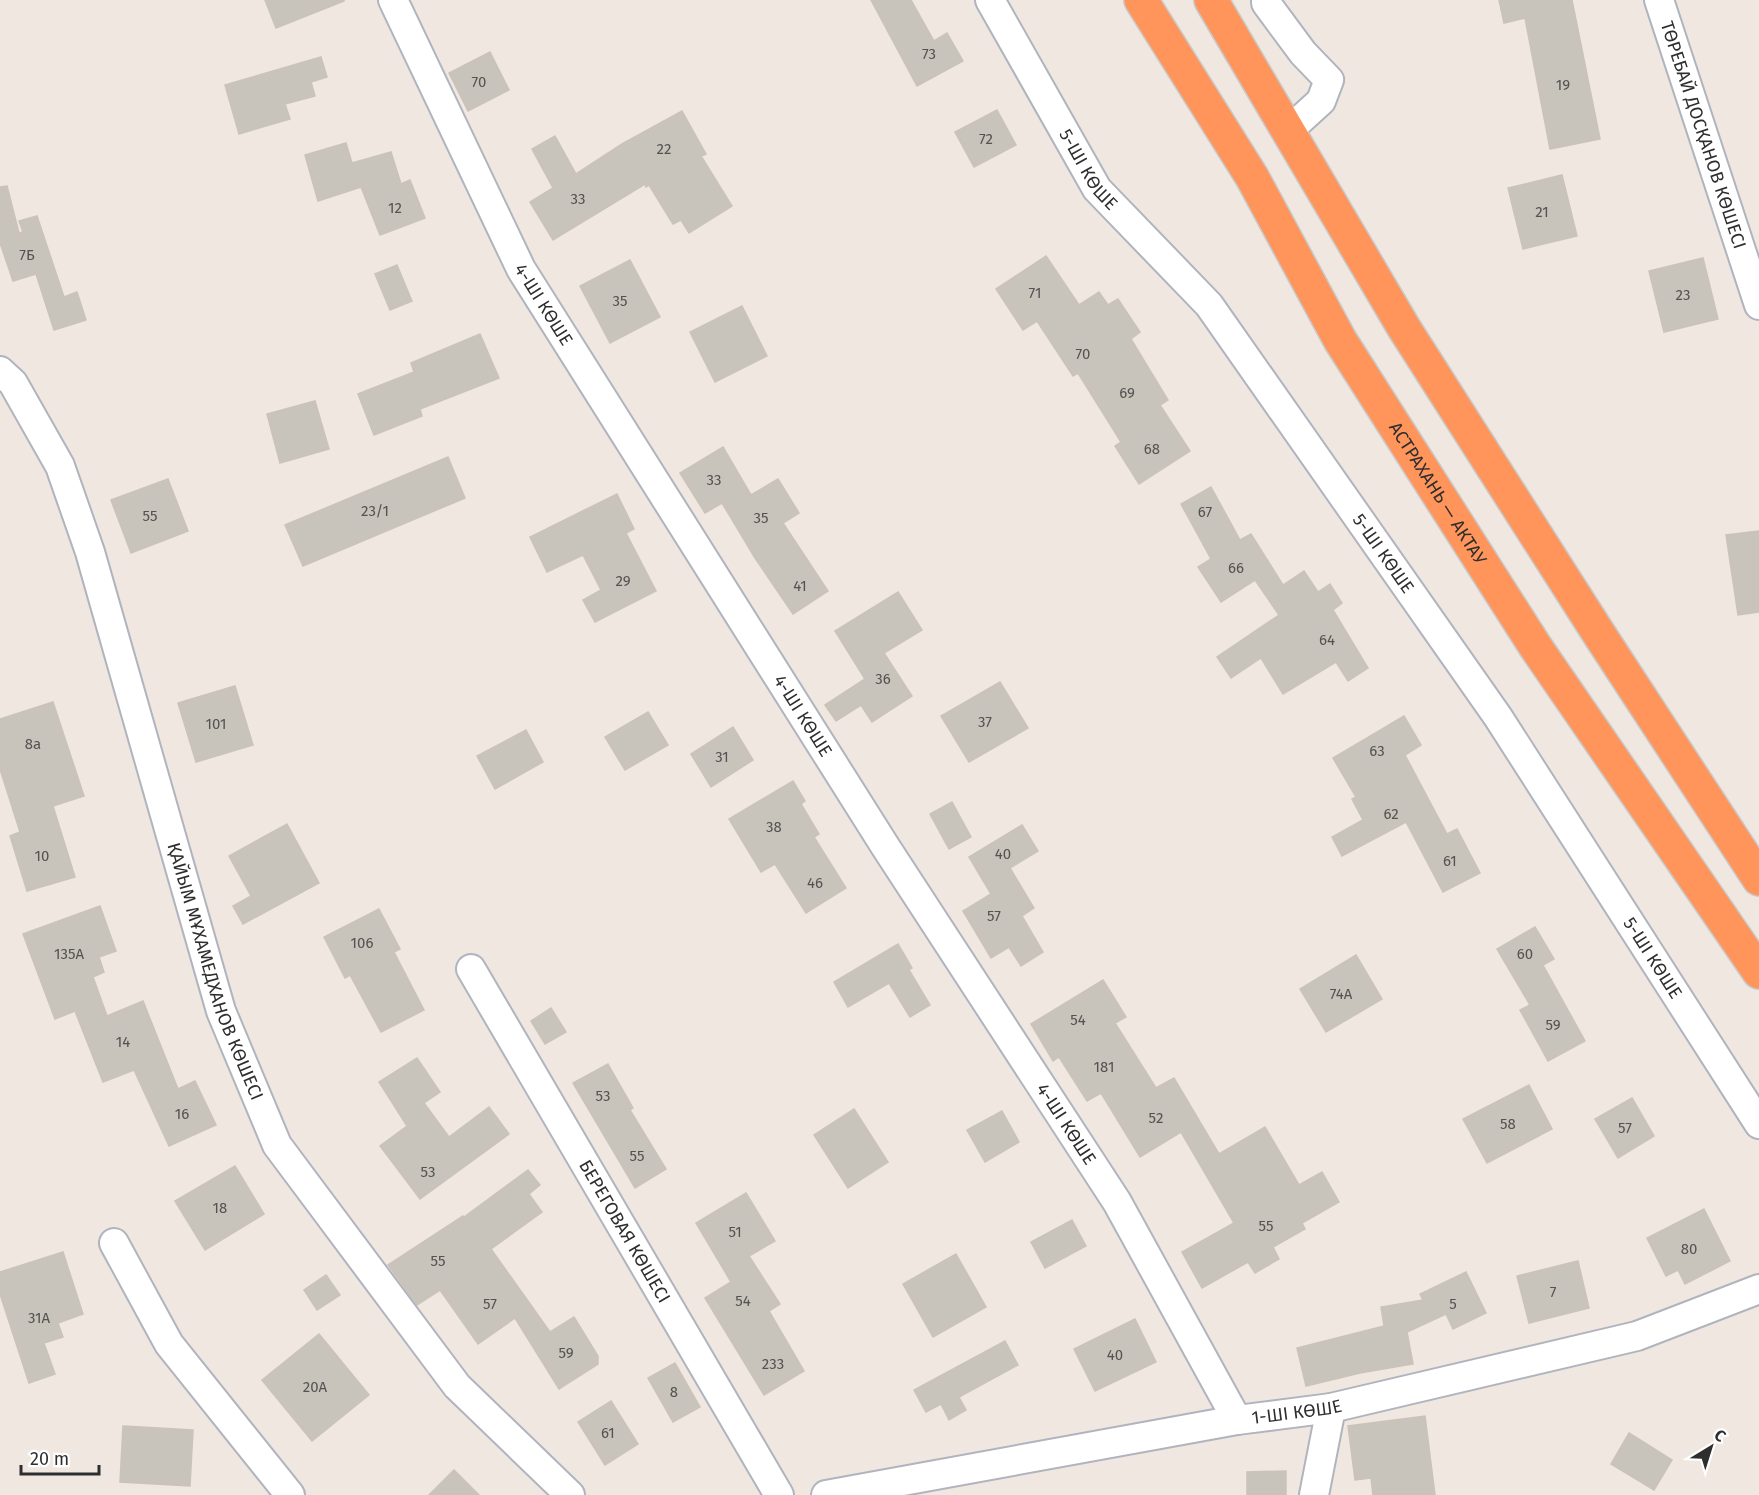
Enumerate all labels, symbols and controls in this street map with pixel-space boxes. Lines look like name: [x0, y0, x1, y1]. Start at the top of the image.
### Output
street label: ТӨРЕБАЙ ДОСҚАНОВ КӨШЕСІ: [1656, 18, 1751, 252]
house number: 73: [922, 45, 936, 63]
house number: 70: [472, 73, 486, 91]
house number: 19: [1556, 76, 1570, 94]
street label: 5-ШI КӨШЕ: [1054, 125, 1122, 215]
house number: 72: [979, 130, 993, 148]
house number: 22: [657, 140, 671, 158]
house number: 33: [571, 190, 585, 208]
house number: 12: [388, 199, 402, 217]
house number: 21: [1535, 203, 1549, 221]
house number: 7Б: [19, 246, 35, 264]
street label: 4-ШI КӨШЕ: [509, 260, 578, 350]
house number: 71: [1029, 284, 1041, 302]
house number: 23: [1676, 286, 1690, 304]
house number: 35: [612, 292, 628, 310]
house number: 70: [1076, 345, 1090, 363]
house number: 69: [1119, 384, 1135, 402]
street label: АСТРАХАНЬ — АКТАУ: [1384, 418, 1491, 569]
house number: 68: [1144, 440, 1160, 458]
house number: 33: [707, 471, 721, 489]
house number: 23/1: [361, 502, 389, 520]
house number: 67: [1198, 503, 1212, 521]
house number: 55: [143, 507, 157, 525]
house number: 35: [753, 509, 769, 527]
street label: 5-ШI КӨШЕ: [1348, 509, 1419, 598]
house number: 66: [1228, 559, 1244, 577]
house number: 29: [615, 572, 631, 590]
house number: 41: [793, 577, 807, 595]
house number: 64: [1319, 631, 1335, 649]
house number: 36: [875, 670, 891, 688]
street label: 4-ШI КӨШЕ: [769, 671, 837, 761]
house number: 37: [978, 713, 992, 731]
house number: 101: [206, 715, 227, 733]
house number: 8а: [25, 735, 41, 753]
house number: 63: [1369, 742, 1385, 760]
house number: 31: [715, 748, 729, 766]
house number: 62: [1383, 805, 1399, 823]
house number: 38: [766, 818, 782, 836]
street label: ҚАЙЫМ МҰХАМЕДХАНОВ КӨШЕСI: [163, 840, 268, 1103]
house number: 40: [995, 845, 1011, 863]
house number: 10: [35, 847, 49, 865]
house number: 61: [1443, 852, 1457, 870]
house number: 46: [807, 874, 823, 892]
house number: 57: [987, 907, 1001, 925]
street label: 5-ШI КӨШЕ: [1618, 913, 1687, 1003]
house number: 106: [351, 934, 373, 952]
house number: 135А: [54, 945, 84, 963]
house number: 60: [1517, 945, 1533, 963]
house number: 74А: [1330, 985, 1353, 1003]
house number: 54: [1070, 1011, 1086, 1029]
house number: 59: [1545, 1016, 1561, 1034]
house number: 14: [116, 1033, 130, 1051]
house number: 181: [1094, 1058, 1114, 1076]
street label: 4-ШI КӨШЕ: [1032, 1079, 1101, 1169]
house number: 53: [596, 1087, 610, 1105]
house number: 16: [175, 1105, 189, 1123]
house number: 52: [1149, 1109, 1163, 1127]
house number: 58: [1500, 1115, 1516, 1133]
house number: 57: [1618, 1119, 1632, 1137]
house number: 55: [630, 1147, 644, 1165]
street label: БЕРЕГОВАЯ КӨШЕСІ: [574, 1156, 675, 1307]
house number: 53: [421, 1163, 435, 1181]
house number: 18: [213, 1199, 227, 1217]
house number: 55: [1259, 1217, 1273, 1235]
house number: 51: [728, 1223, 742, 1241]
house number: 80: [1681, 1240, 1697, 1258]
house number: 55: [431, 1252, 445, 1270]
house number: 7: [1550, 1283, 1557, 1301]
house number: 54: [735, 1292, 751, 1310]
house number: 57: [483, 1295, 497, 1313]
house number: 5: [1449, 1295, 1457, 1313]
house number: 31А: [28, 1309, 51, 1327]
house number: 59: [558, 1344, 574, 1362]
house number: 40: [1107, 1346, 1123, 1364]
house number: 233: [762, 1355, 784, 1373]
house number: 20А: [303, 1378, 328, 1396]
house number: 8: [670, 1383, 678, 1401]
street label: 1-ШІ КӨШЕ: [1250, 1395, 1344, 1429]
north arrow: [1681, 1417, 1741, 1477]
house number: 61: [601, 1424, 615, 1442]
text: С: [1710, 1425, 1730, 1446]
scale bar: [21, 1438, 99, 1476]
text: 20 m: [30, 1448, 69, 1470]

